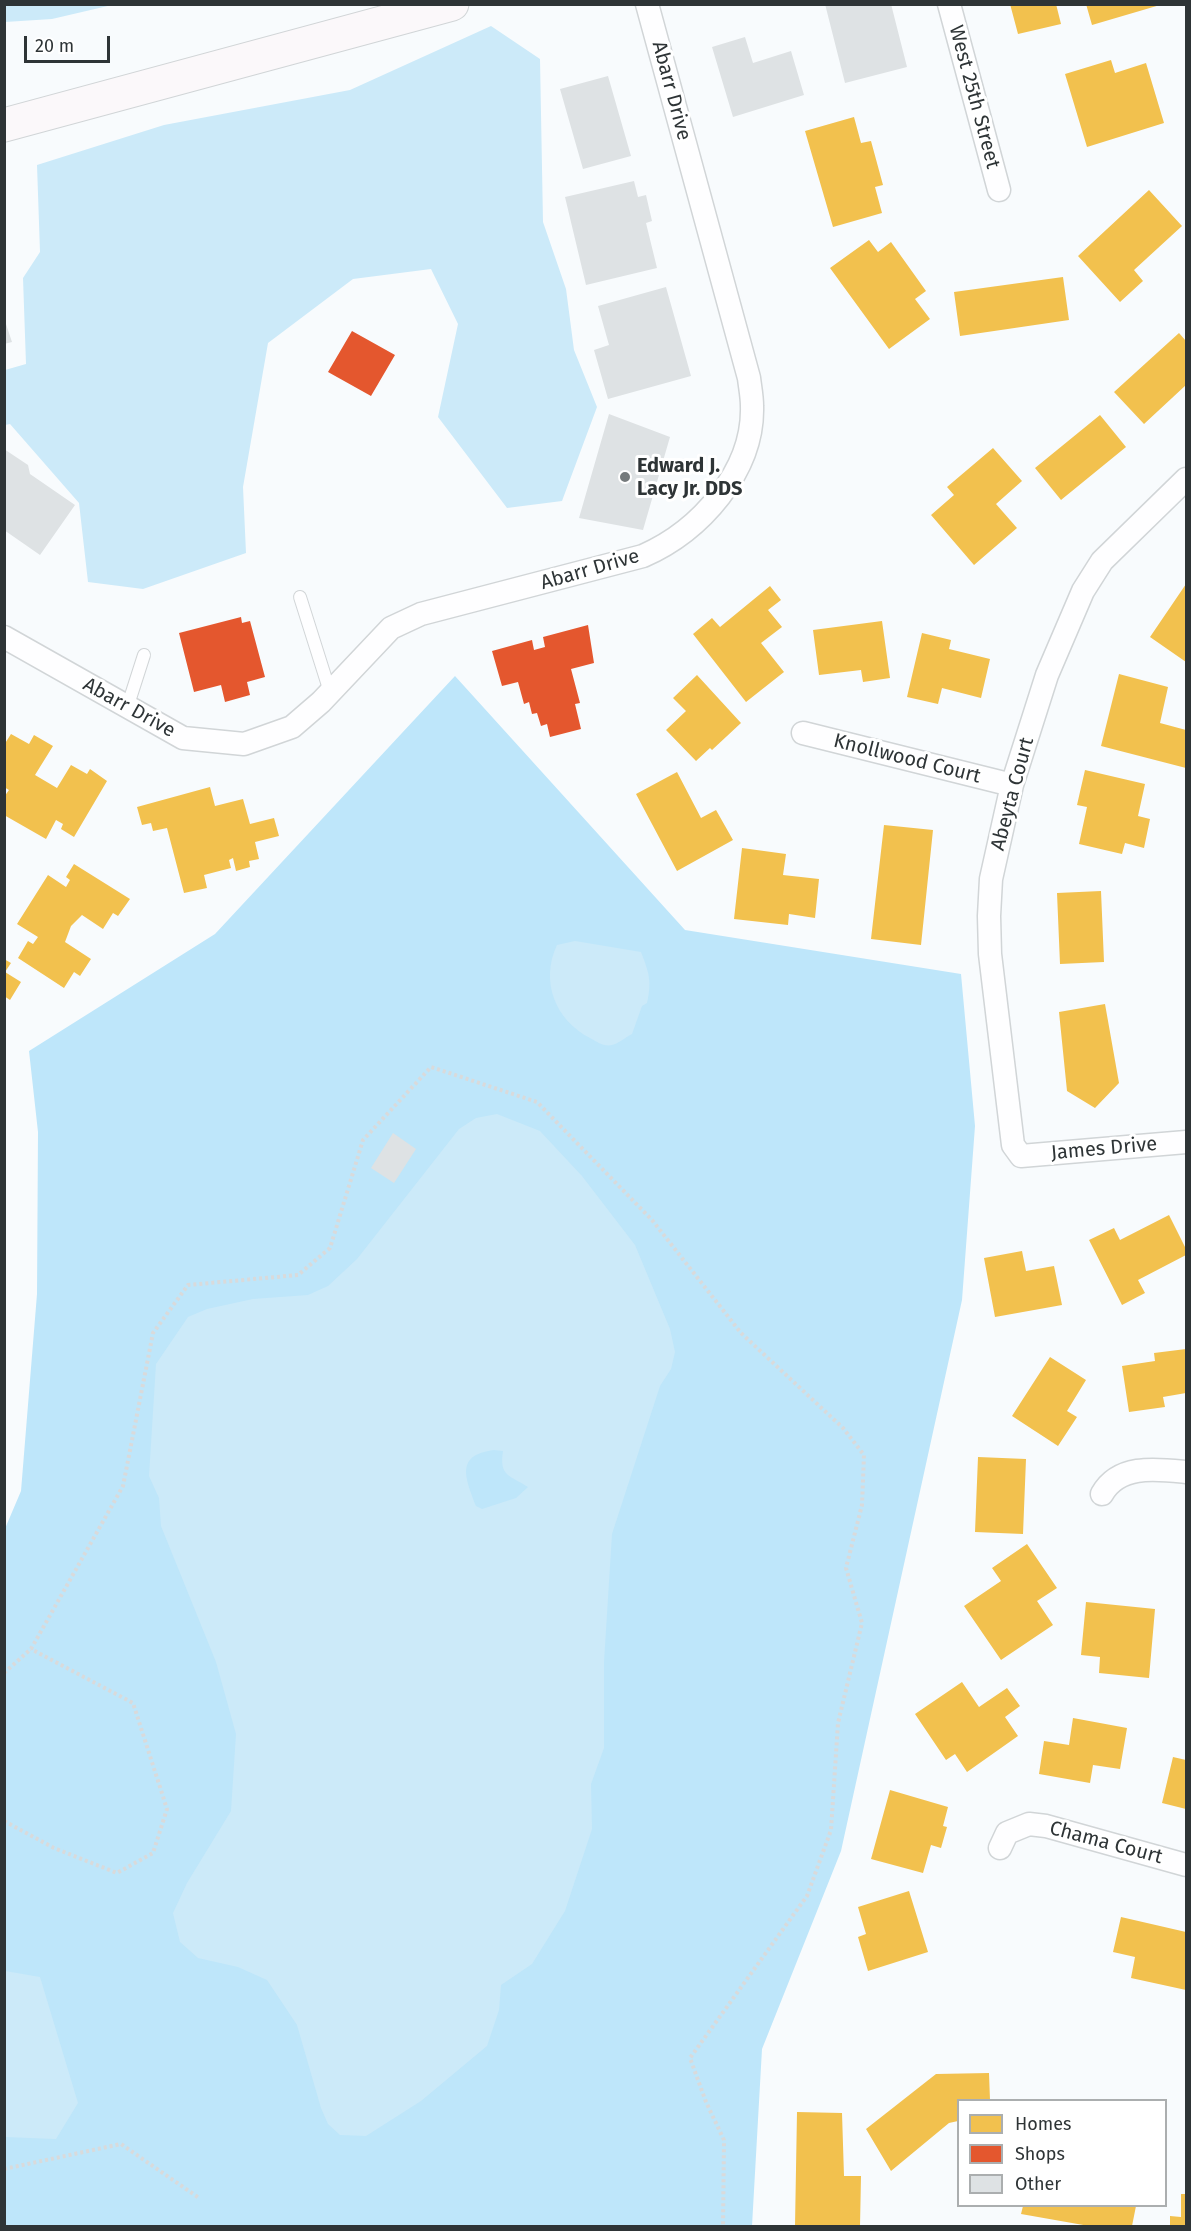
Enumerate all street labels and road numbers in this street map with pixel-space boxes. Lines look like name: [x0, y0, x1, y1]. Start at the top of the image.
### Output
street label: West 25th Street: [943, 23, 1005, 171]
street label: Abarr Drive: [646, 39, 696, 143]
street label: Abarr Drive: [538, 544, 642, 596]
street label: Abarr Drive: [79, 673, 179, 743]
street label: Knollwood Court: [831, 729, 983, 789]
street label: Abeyta Court: [986, 735, 1040, 853]
street label: James Drive: [1050, 1132, 1158, 1166]
street label: Chama Court: [1047, 1816, 1165, 1870]

